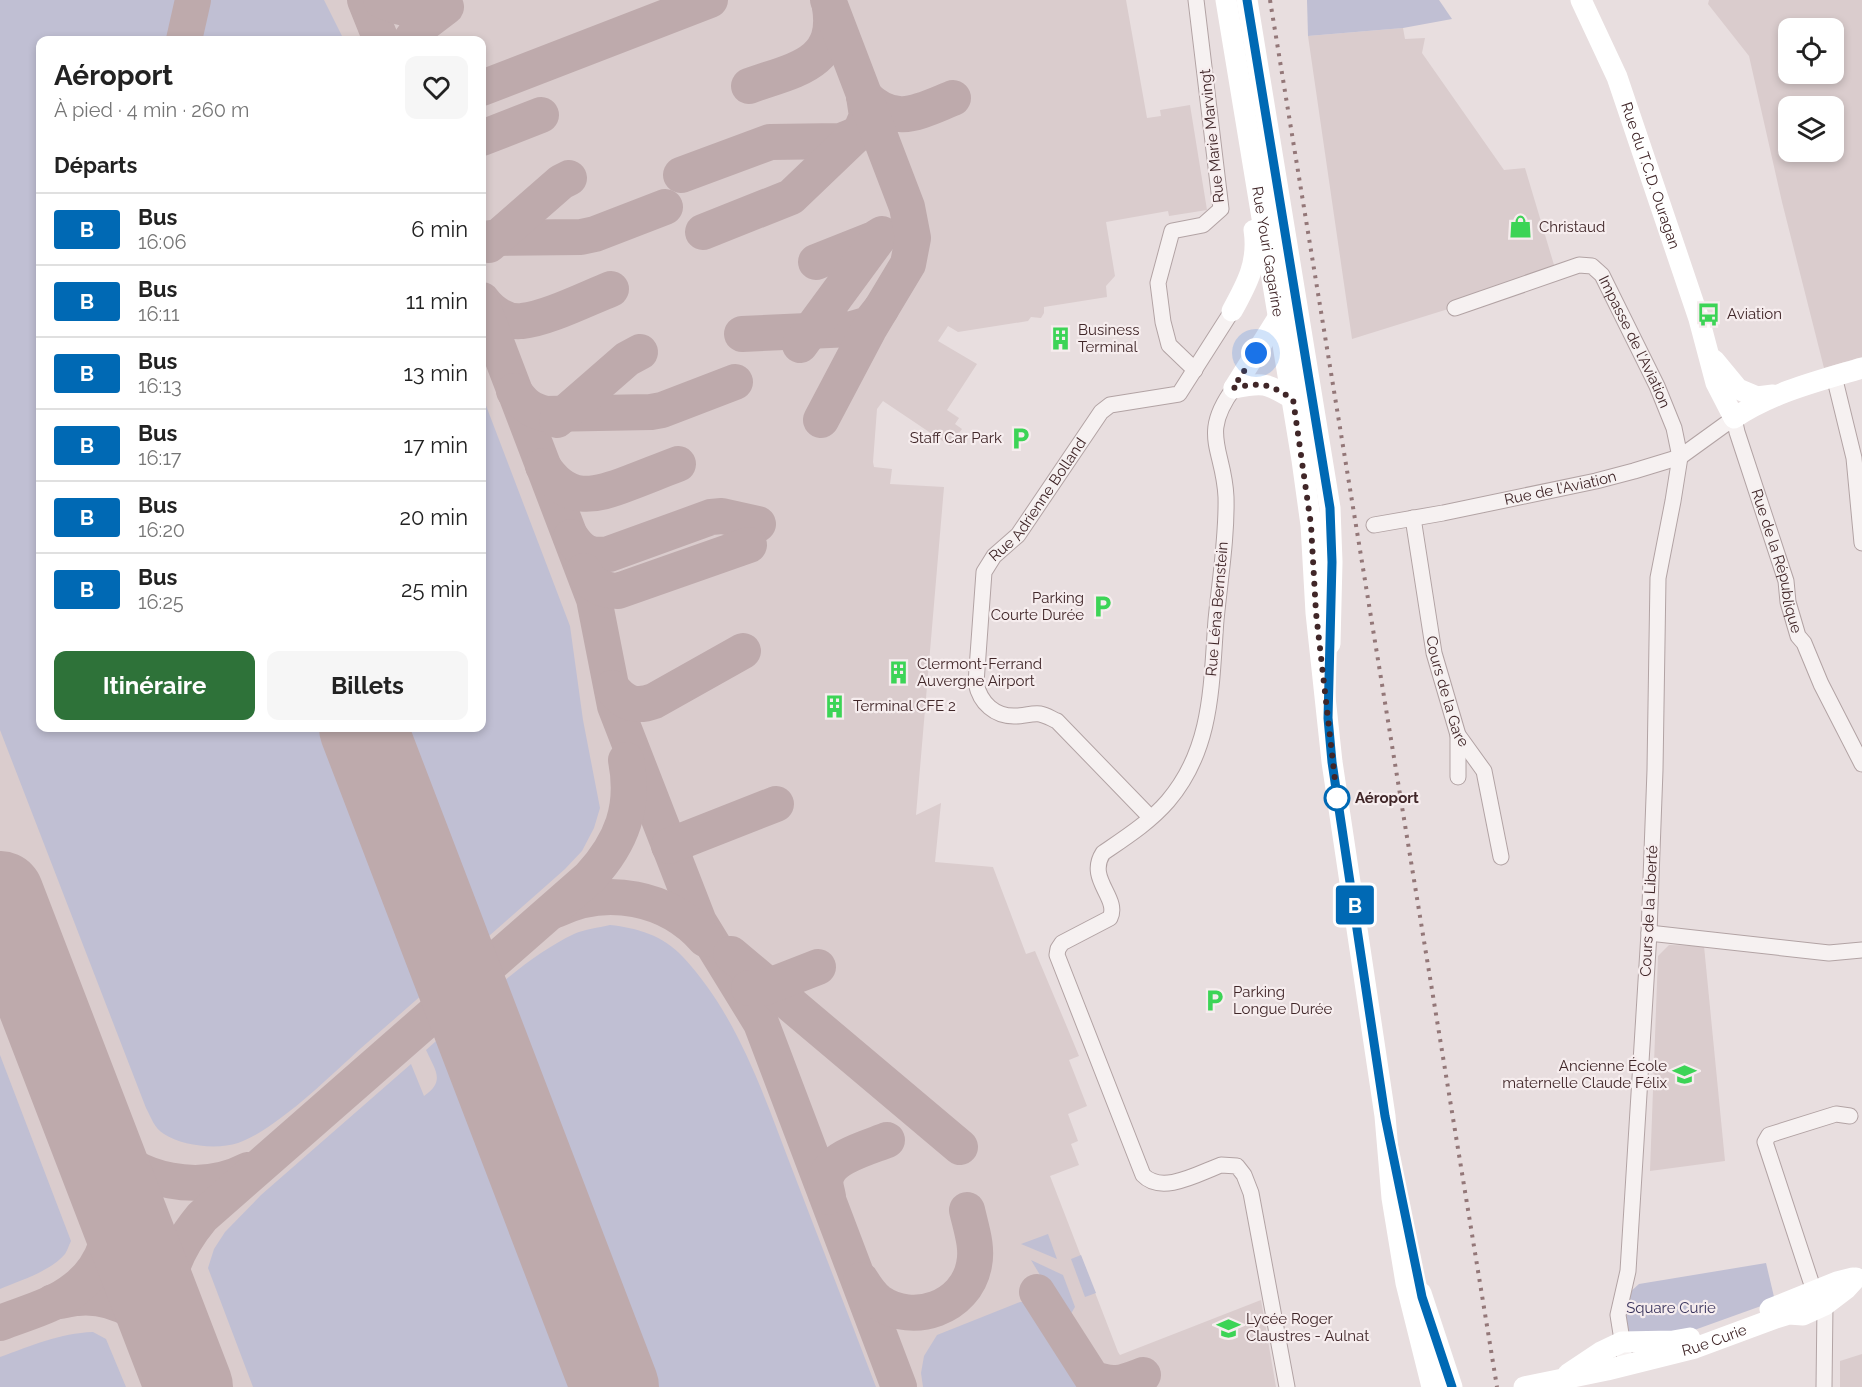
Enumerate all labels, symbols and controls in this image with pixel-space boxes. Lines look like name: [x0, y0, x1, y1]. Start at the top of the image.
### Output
map controls: [1778, 18, 1844, 162]
button: locate: [1778, 18, 1844, 84]
button: heart: [405, 56, 468, 119]
text: Aéroport: [54, 59, 173, 92]
street label: Rue Marie Marvingt: [1196, 68, 1228, 204]
button: layers: [1778, 96, 1844, 162]
text: À pied · 4 min · 260 m: [54, 98, 249, 122]
street label: Rue du T.C.D. Ouragan: [1617, 100, 1684, 251]
text: Départs: [54, 152, 137, 178]
street label: Rue Youri Gagarine: [1248, 185, 1287, 318]
text: Bus: [138, 204, 177, 230]
shop icon: Christaud: [1508, 214, 1534, 240]
text: 6 min: [411, 216, 468, 242]
text: B: [80, 217, 94, 242]
place label: Christaud: [1539, 218, 1605, 236]
text: 16:06: [138, 230, 187, 254]
street label: Impasse de l'Aviation: [1595, 273, 1674, 411]
text: Bus: [138, 276, 177, 302]
text: 11 min: [406, 288, 468, 314]
text: B: [80, 289, 94, 314]
bus stop icon: Aviation: [1696, 301, 1722, 327]
text: 16:11: [138, 302, 180, 326]
place label: Aviation: [1727, 305, 1782, 323]
place label: Business Terminal: [1078, 321, 1139, 356]
building icon: Business Terminal: [1047, 326, 1073, 352]
your location: [1241, 338, 1271, 368]
text: Bus: [138, 348, 177, 374]
text: 13 min: [403, 360, 468, 386]
text: B: [80, 361, 94, 386]
text: 16:13: [138, 374, 182, 398]
text: Bus: [138, 420, 177, 446]
parking icon: Staff Car Park: [1007, 425, 1033, 451]
place label: Staff Car Park: [910, 429, 1002, 447]
text: 17 min: [403, 432, 468, 458]
text: B: [80, 433, 94, 458]
street label: Rue Adrienne Bolland: [985, 434, 1090, 565]
text: 16:17: [138, 446, 182, 470]
street label: Rue de l'Aviation: [1503, 467, 1618, 509]
street label: Rue de la République: [1747, 487, 1806, 636]
text: Bus: [138, 492, 177, 518]
text: 20 min: [400, 504, 468, 530]
text: B: [80, 505, 94, 530]
text: 16:20: [138, 518, 185, 542]
street label: Rue Léna Bernstein: [1202, 541, 1232, 677]
text: Bus: [138, 564, 177, 590]
text: 25 min: [401, 576, 468, 602]
text: B: [80, 577, 94, 602]
place label: Parking Courte Durée: [991, 589, 1084, 624]
text: 16:25: [138, 590, 184, 614]
parking icon: Parking Courte Durée: [1089, 594, 1115, 620]
street label: Cours de la Gare: [1422, 635, 1473, 751]
button: Itinéraire: [54, 651, 255, 720]
button: Billets: [267, 651, 468, 720]
place label: Clermont-Ferrand Auvergne Airport: [917, 655, 1042, 690]
building icon: Clermont-Ferrand Auvergne Airport: [886, 660, 912, 686]
building icon: Terminal CFE 2: [822, 693, 848, 719]
place label: Terminal CFE 2: [853, 697, 956, 715]
marker: Aéroport: [1324, 785, 1350, 811]
place label: Aéroport: [1355, 789, 1419, 807]
street label: Cours de la Liberté: [1637, 845, 1661, 977]
line badge: B: [1336, 886, 1374, 924]
text: B: [1348, 893, 1362, 918]
place label: Parking Longue Durée: [1233, 983, 1333, 1018]
parking icon: Parking Longue Durée: [1202, 988, 1228, 1014]
place label: Ancienne École maternelle Claude Félix: [1502, 1057, 1667, 1092]
school or university icon: Ancienne École maternelle Claude Félix: [1672, 1062, 1698, 1088]
park label: Square Curie: [1626, 1299, 1716, 1317]
place label: Lycée Roger Claustres - Aulnat: [1246, 1310, 1369, 1345]
school or university icon: Lycée Roger Claustres - Aulnat: [1215, 1315, 1241, 1341]
street label: Rue Curie: [1680, 1321, 1749, 1360]

